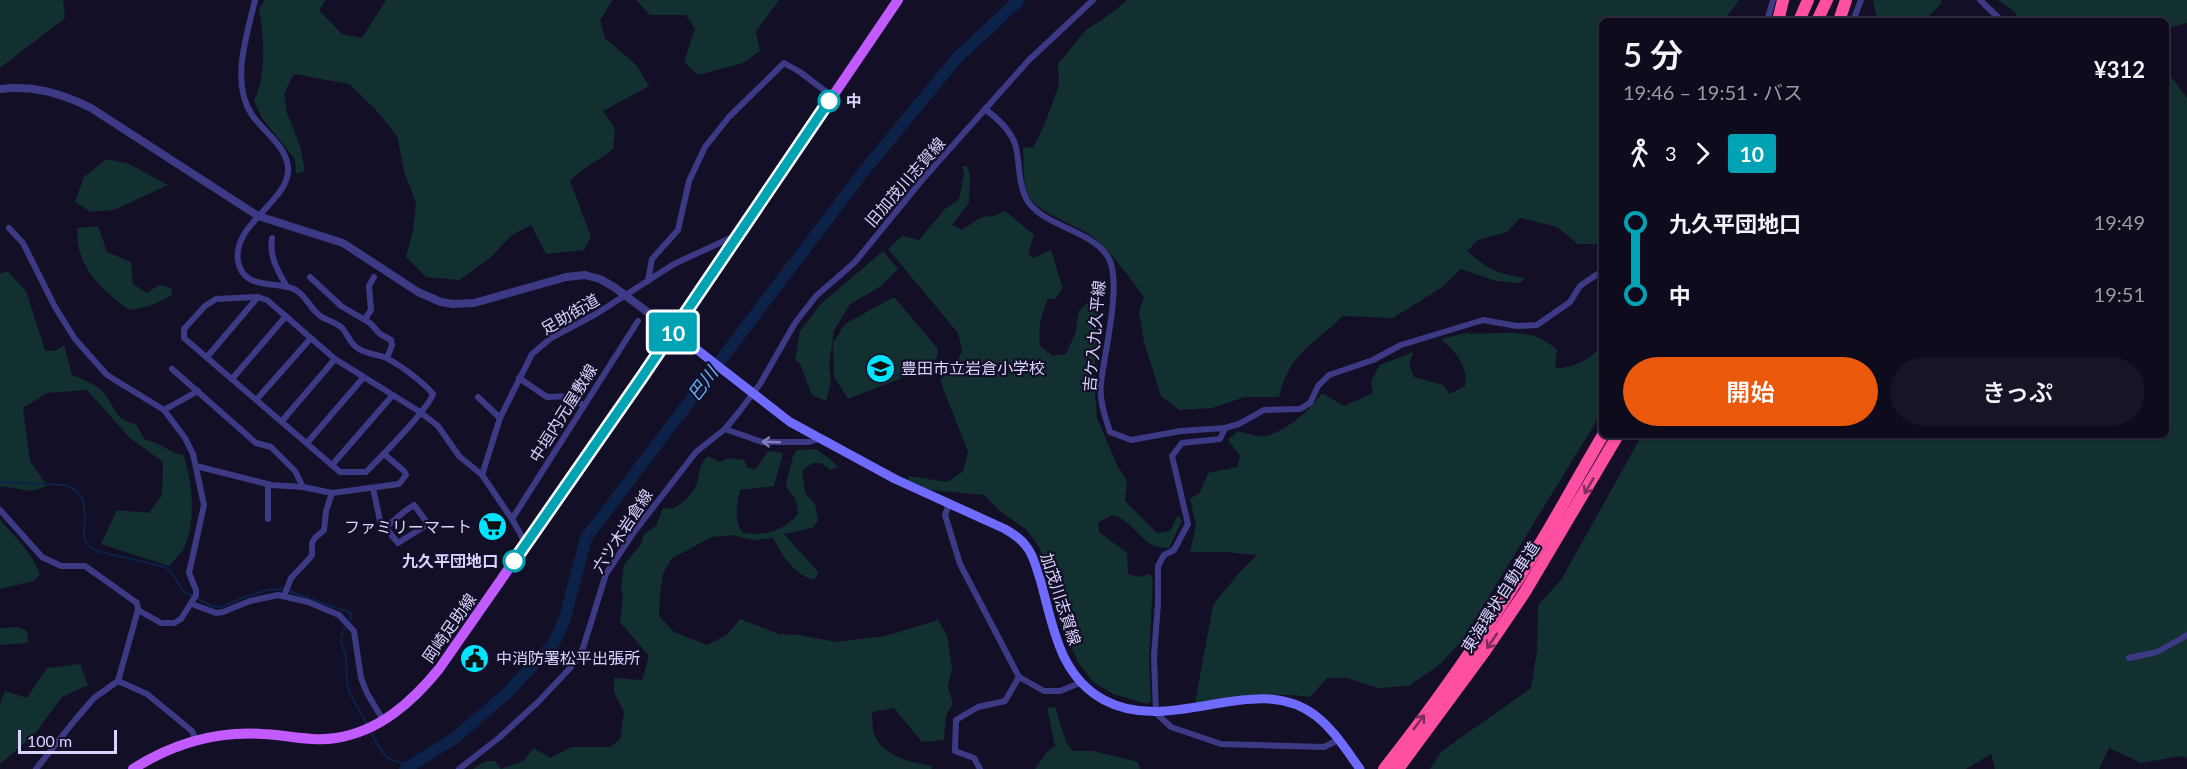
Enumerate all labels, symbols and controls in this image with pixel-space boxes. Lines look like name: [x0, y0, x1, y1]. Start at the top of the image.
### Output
text: 5 分: [1623, 34, 1683, 74]
text: ¥312: [2094, 56, 2145, 83]
text: 19:46 – 19:51 · バス: [1623, 80, 1803, 104]
marker: 中: [818, 90, 840, 112]
place label: 中: [846, 91, 862, 110]
street label: 旧加茂川志賀線: [861, 133, 949, 230]
icon: walk: [1623, 137, 1656, 170]
icon: forward: [1686, 137, 1719, 170]
text: 3: [1665, 141, 1677, 165]
text: 10: [1740, 141, 1764, 166]
text: 九久平団地口: [1669, 210, 1801, 237]
text: 19:49: [2094, 210, 2145, 234]
street label: 吉ケ入九久平線: [1079, 279, 1108, 393]
text: 中: [1669, 282, 1691, 309]
text: 19:51: [2094, 282, 2145, 306]
street label: 足助街道: [537, 289, 602, 338]
line badge: 10: [646, 312, 700, 352]
text: 10: [661, 320, 685, 345]
school or university icon: 豊田市立岩倉小学校: [864, 352, 896, 384]
button: 開始: [1623, 357, 1878, 426]
button: きっぷ: [1890, 357, 2145, 426]
place label: 豊田市立岩倉小学校: [901, 358, 1045, 377]
street label: 中垣内元屋敷線: [525, 360, 600, 465]
water label: 巴川: [683, 361, 723, 404]
one-way arrow: [761, 436, 781, 447]
one-way arrow: [1582, 477, 1594, 494]
street label: 六ツ木岩倉線: [587, 485, 656, 576]
supermarket icon: ファミリーマート: [477, 511, 509, 543]
place label: ファミリーマート: [344, 517, 472, 536]
street label: 東海環状自動車道: [1457, 538, 1542, 656]
marker: 九久平団地口: [503, 550, 525, 572]
street label: 加茂川志賀線: [1038, 550, 1085, 647]
place label: 九久平団地口: [402, 551, 498, 570]
street label: 岡崎足助線: [418, 589, 479, 666]
one-way arrow: [1486, 632, 1498, 648]
public building icon: 中消防署松平出張所: [459, 642, 491, 674]
place label: 中消防署松平出張所: [496, 648, 640, 667]
one-way arrow: [1413, 715, 1425, 731]
scale bar: [18, 727, 117, 754]
text: 100 m: [27, 731, 72, 750]

